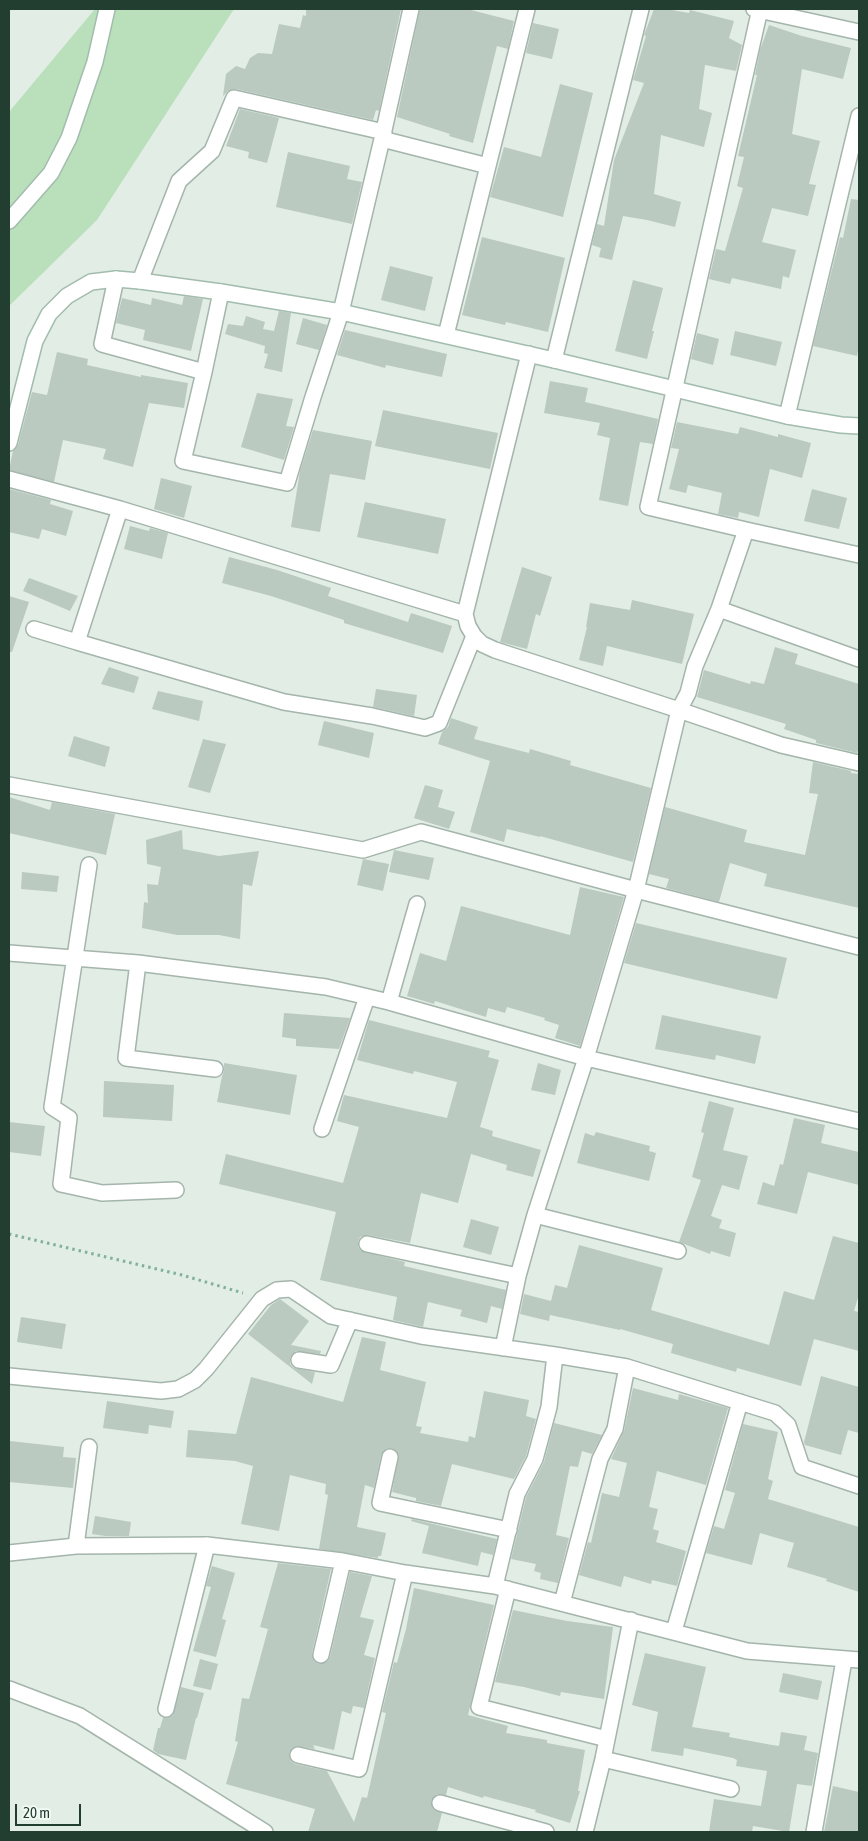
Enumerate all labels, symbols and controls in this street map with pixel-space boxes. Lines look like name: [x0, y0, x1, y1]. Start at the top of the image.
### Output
scale bar: [18, 1794, 84, 1826]
text: 20 m: [23, 1804, 50, 1821]

